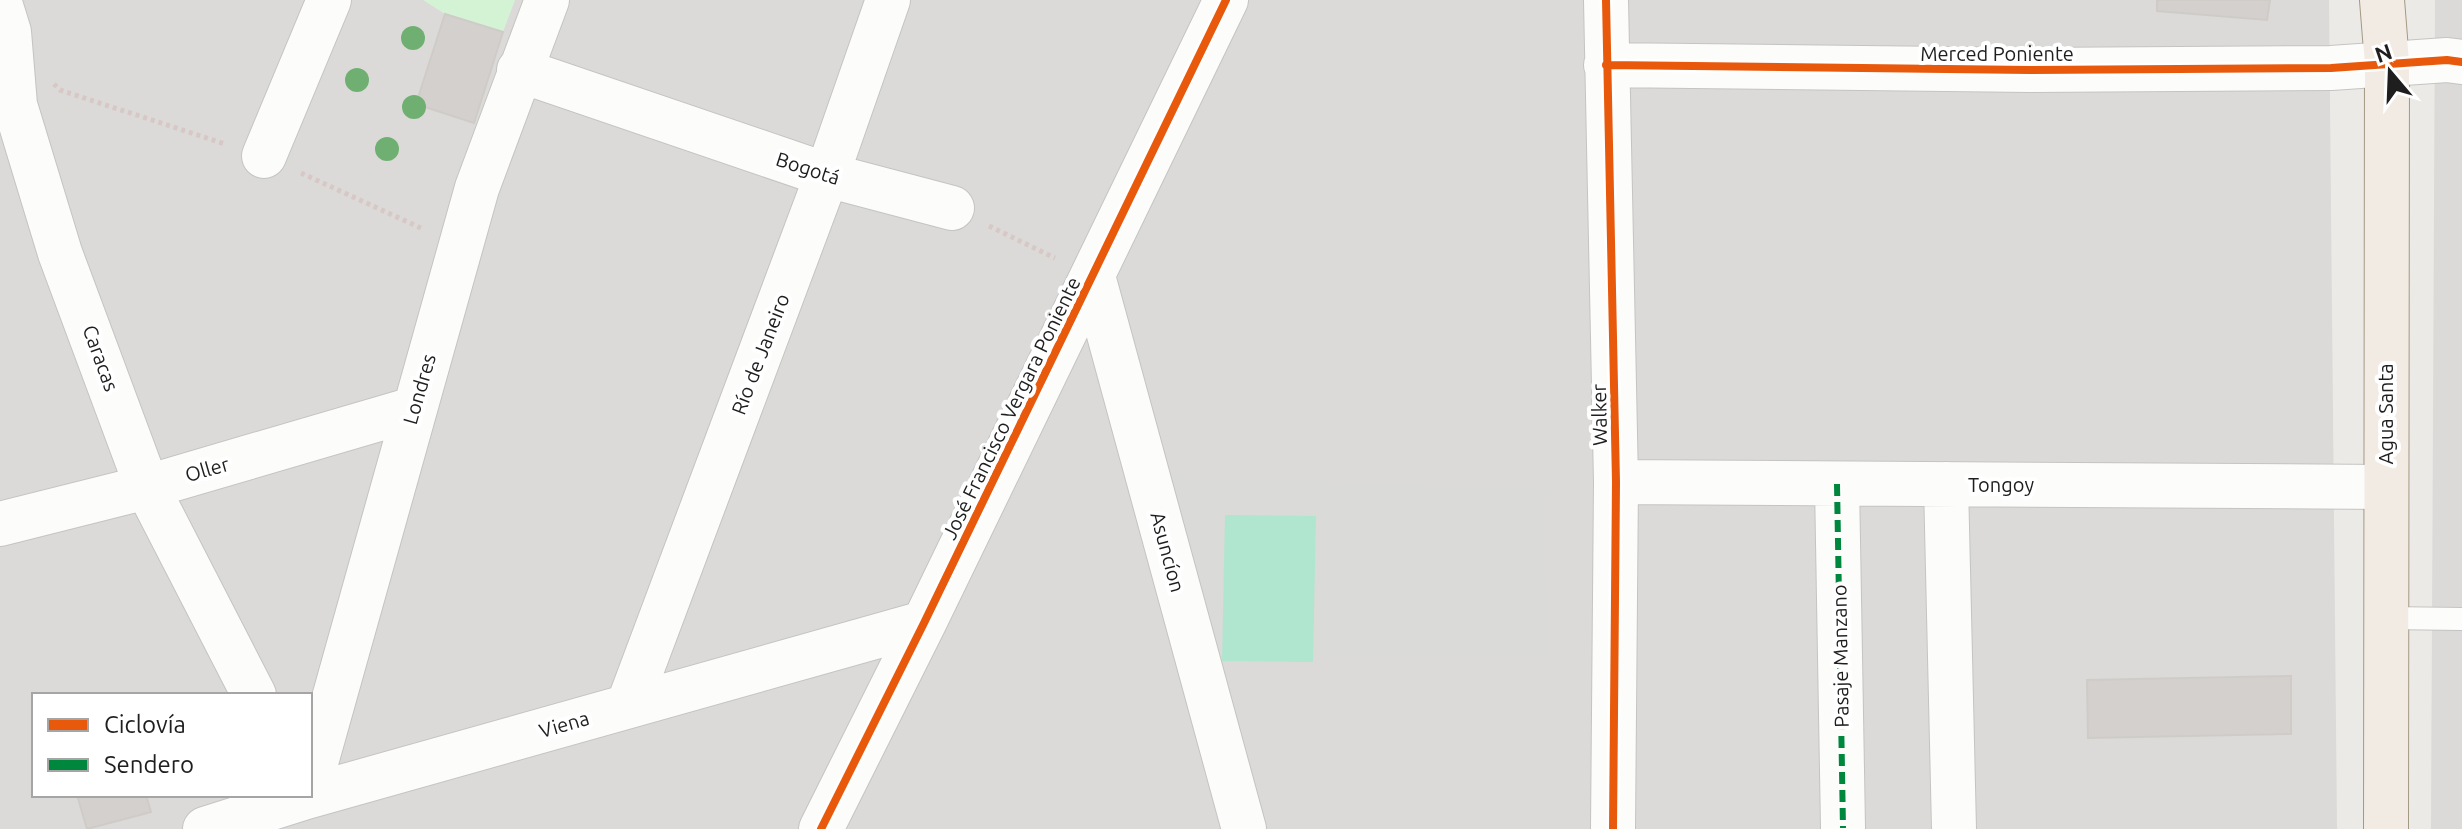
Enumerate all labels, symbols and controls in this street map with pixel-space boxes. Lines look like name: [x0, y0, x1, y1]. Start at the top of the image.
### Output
north arrow: [2350, 32, 2430, 112]
text: N: [2371, 38, 2395, 67]
street label: Merced Poniente: [1920, 42, 2074, 65]
street label: Bogotá: [773, 147, 843, 189]
street label: José Francisco Vergara Poniente: [937, 273, 1085, 543]
street label: Río de Janeiro: [726, 290, 794, 418]
street label: Caracas: [78, 322, 124, 394]
street label: Londres: [398, 351, 440, 427]
street label: Agua Santa: [2374, 363, 2397, 465]
street label: Walker: [1587, 383, 1611, 446]
street label: Oller: [182, 452, 232, 486]
street label: Tongoy: [1968, 473, 2034, 496]
street label: Asuncíon: [1146, 509, 1190, 595]
street label: Pasaje Manzano: [1827, 584, 1853, 728]
legend: [32, 693, 312, 797]
street label: Viena: [536, 706, 592, 742]
text: Ciclovía: [104, 711, 186, 738]
text: Sendero: [104, 751, 194, 778]

